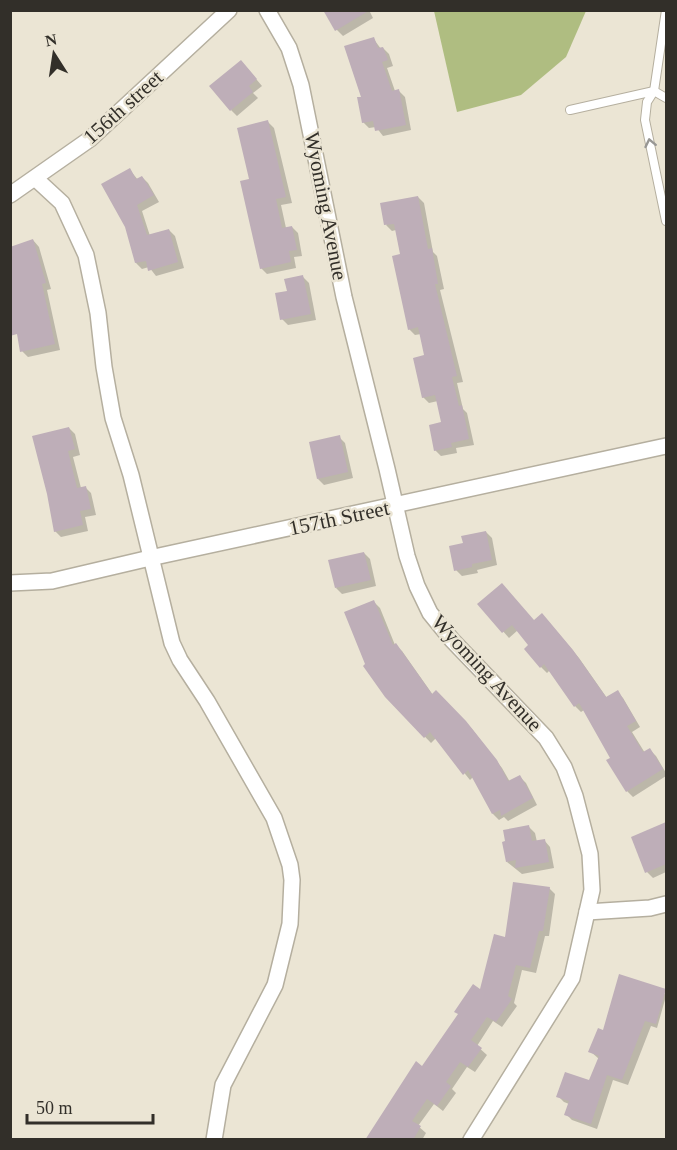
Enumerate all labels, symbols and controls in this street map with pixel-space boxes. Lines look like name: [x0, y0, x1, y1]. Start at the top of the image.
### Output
north arrow: [24, 24, 84, 84]
text: N: [44, 30, 59, 49]
street label: 156th street: [78, 65, 168, 149]
street label: Wyoming Avenue: [300, 130, 352, 282]
one-way arrow: [644, 139, 657, 149]
street label: 157th Street: [287, 496, 392, 540]
street label: Wyoming Avenue: [427, 610, 547, 736]
scale bar: [27, 1087, 153, 1125]
text: 50 m: [36, 1098, 73, 1118]

